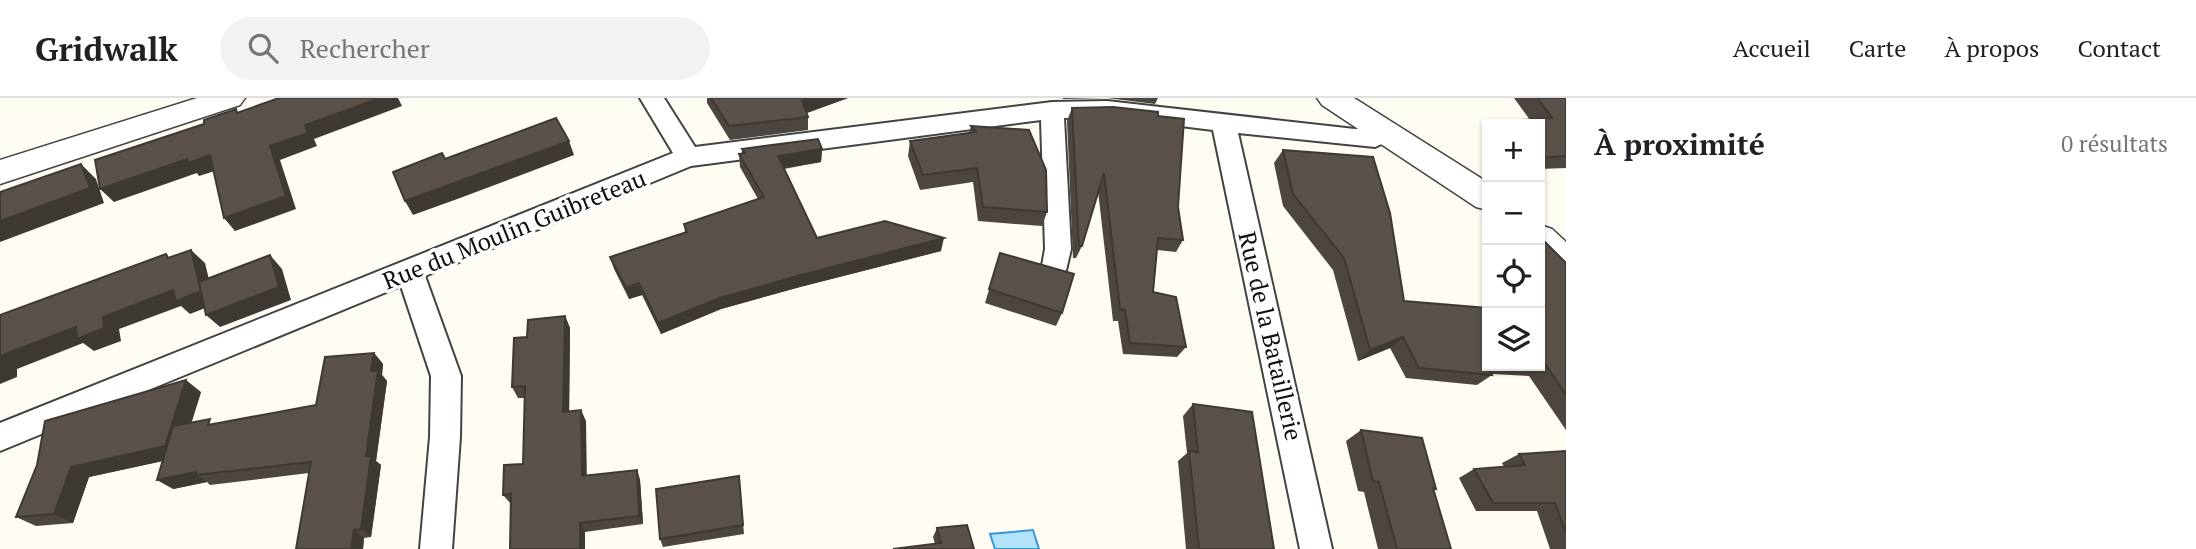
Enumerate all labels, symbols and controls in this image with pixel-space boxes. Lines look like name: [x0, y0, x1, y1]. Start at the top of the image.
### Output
search box: [220, 17, 710, 80]
text: Gridwalk: [35, 27, 178, 70]
icon: search: [244, 29, 282, 67]
text: Rechercher: [300, 31, 430, 65]
text: Accueil: [1733, 32, 1811, 64]
text: Carte: [1849, 32, 1906, 64]
text: À propos: [1944, 32, 2040, 64]
text: Contact: [2078, 32, 2161, 64]
map controls: [1482, 119, 1545, 371]
button: +: [1482, 119, 1545, 182]
text: À proximité: [1594, 124, 1765, 164]
text: 0 résultats: [2061, 128, 2168, 159]
street label: Rue du Moulin Guibreteau: [378, 161, 650, 296]
button: −: [1482, 182, 1545, 245]
street label: Rue de la Bataillerie: [1231, 228, 1311, 444]
button: locate: [1482, 245, 1545, 308]
button: layers: [1482, 308, 1545, 371]

